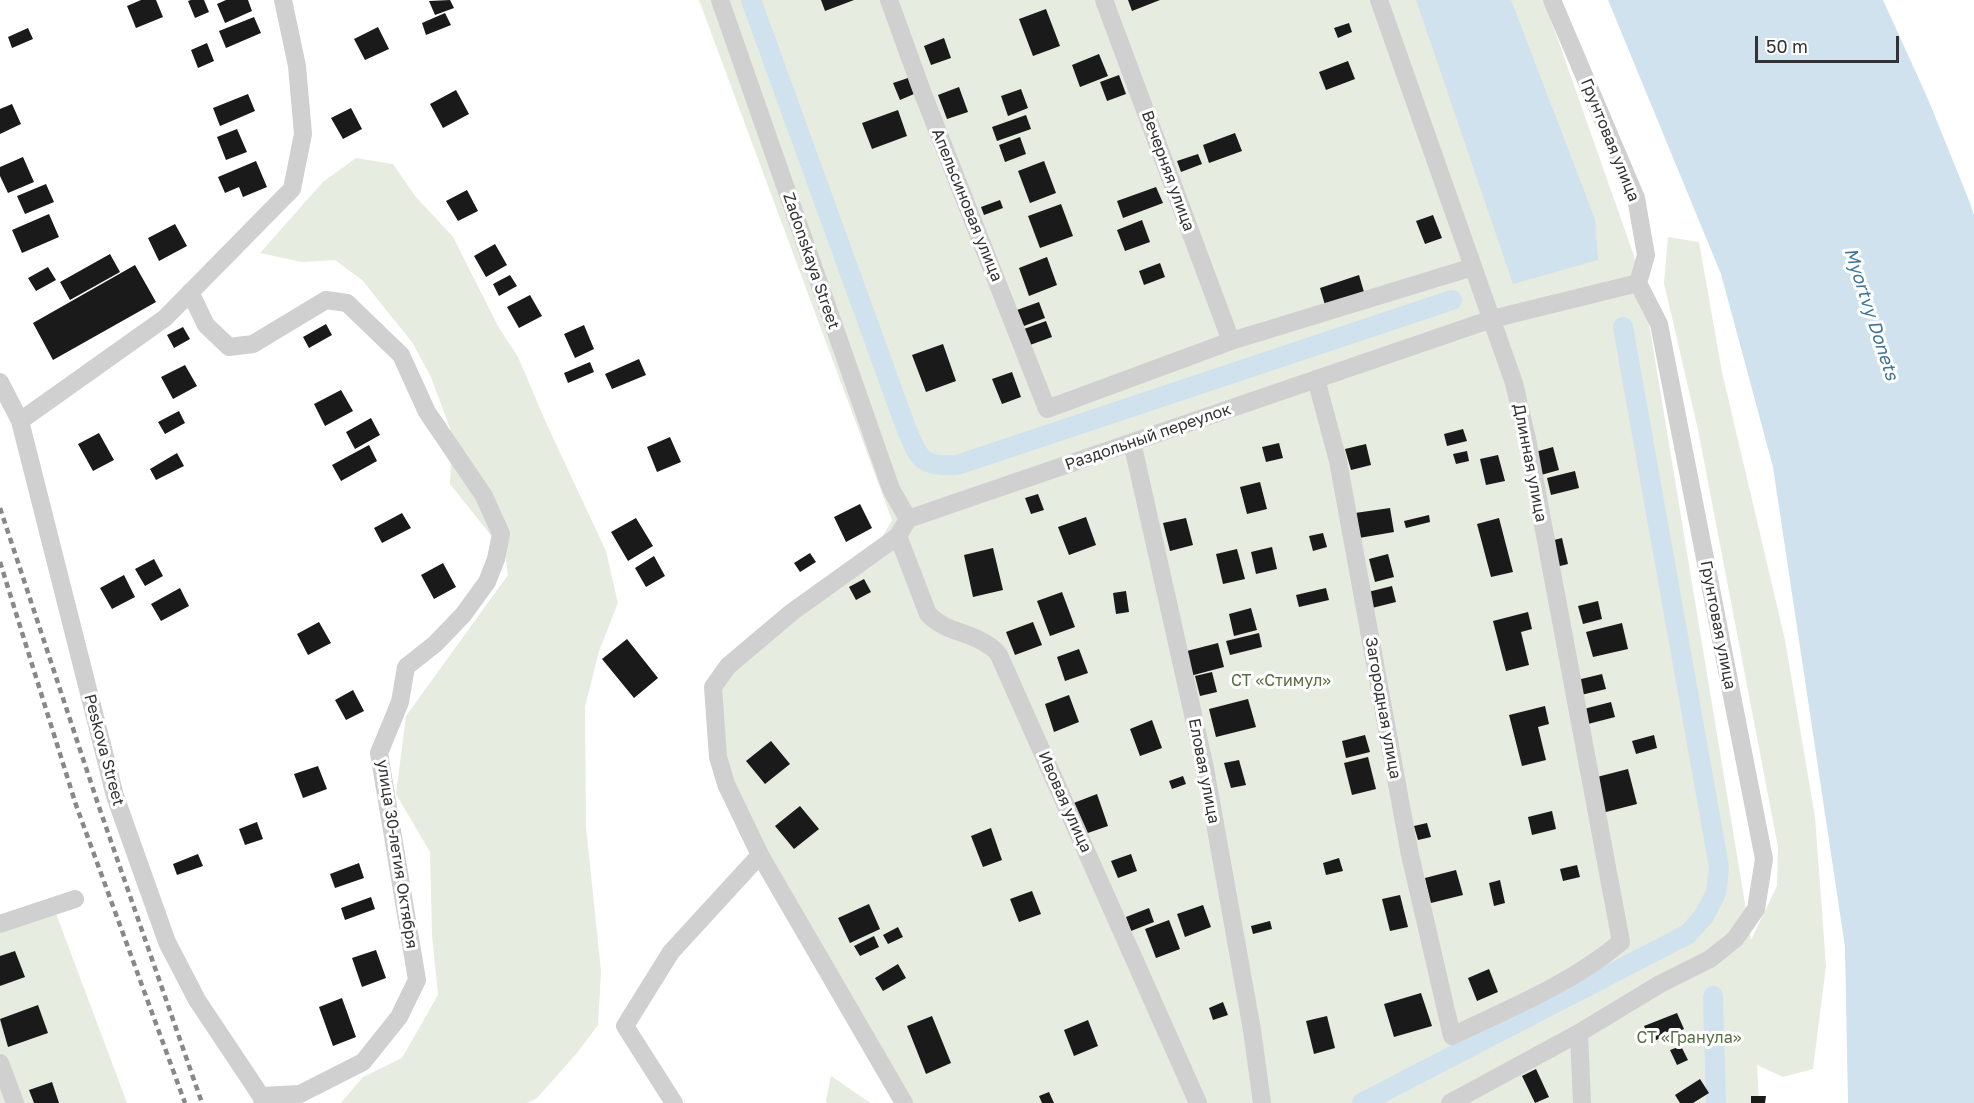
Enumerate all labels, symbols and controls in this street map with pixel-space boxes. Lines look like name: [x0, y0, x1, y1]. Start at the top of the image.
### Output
scale bar: [1758, 24, 1902, 62]
text: 50 m: [1766, 35, 1808, 57]
street label: Грунтовая улица: [1577, 76, 1643, 204]
street label: Вечерняя улица: [1137, 108, 1199, 234]
street label: Апельсиновая улица: [928, 126, 1006, 284]
street label: Zadonskaya Street: [779, 190, 843, 332]
water label: Myortvy Donets: [1839, 245, 1903, 383]
street label: Раздольный переулок: [1062, 400, 1234, 474]
street label: Длинная улица: [1509, 402, 1551, 524]
street label: Грунтовая улица: [1696, 559, 1740, 691]
street label: Загородная улица: [1361, 636, 1405, 780]
park label: СТ «Стимул»: [1231, 671, 1331, 691]
street label: Peskova Street: [80, 692, 128, 808]
street label: Еловая улица: [1184, 717, 1224, 825]
street label: Ивовая улица: [1034, 748, 1096, 856]
street label: улица 30-летия Октября: [373, 758, 421, 950]
park label: СТ «Гранула»: [1637, 1028, 1741, 1048]

